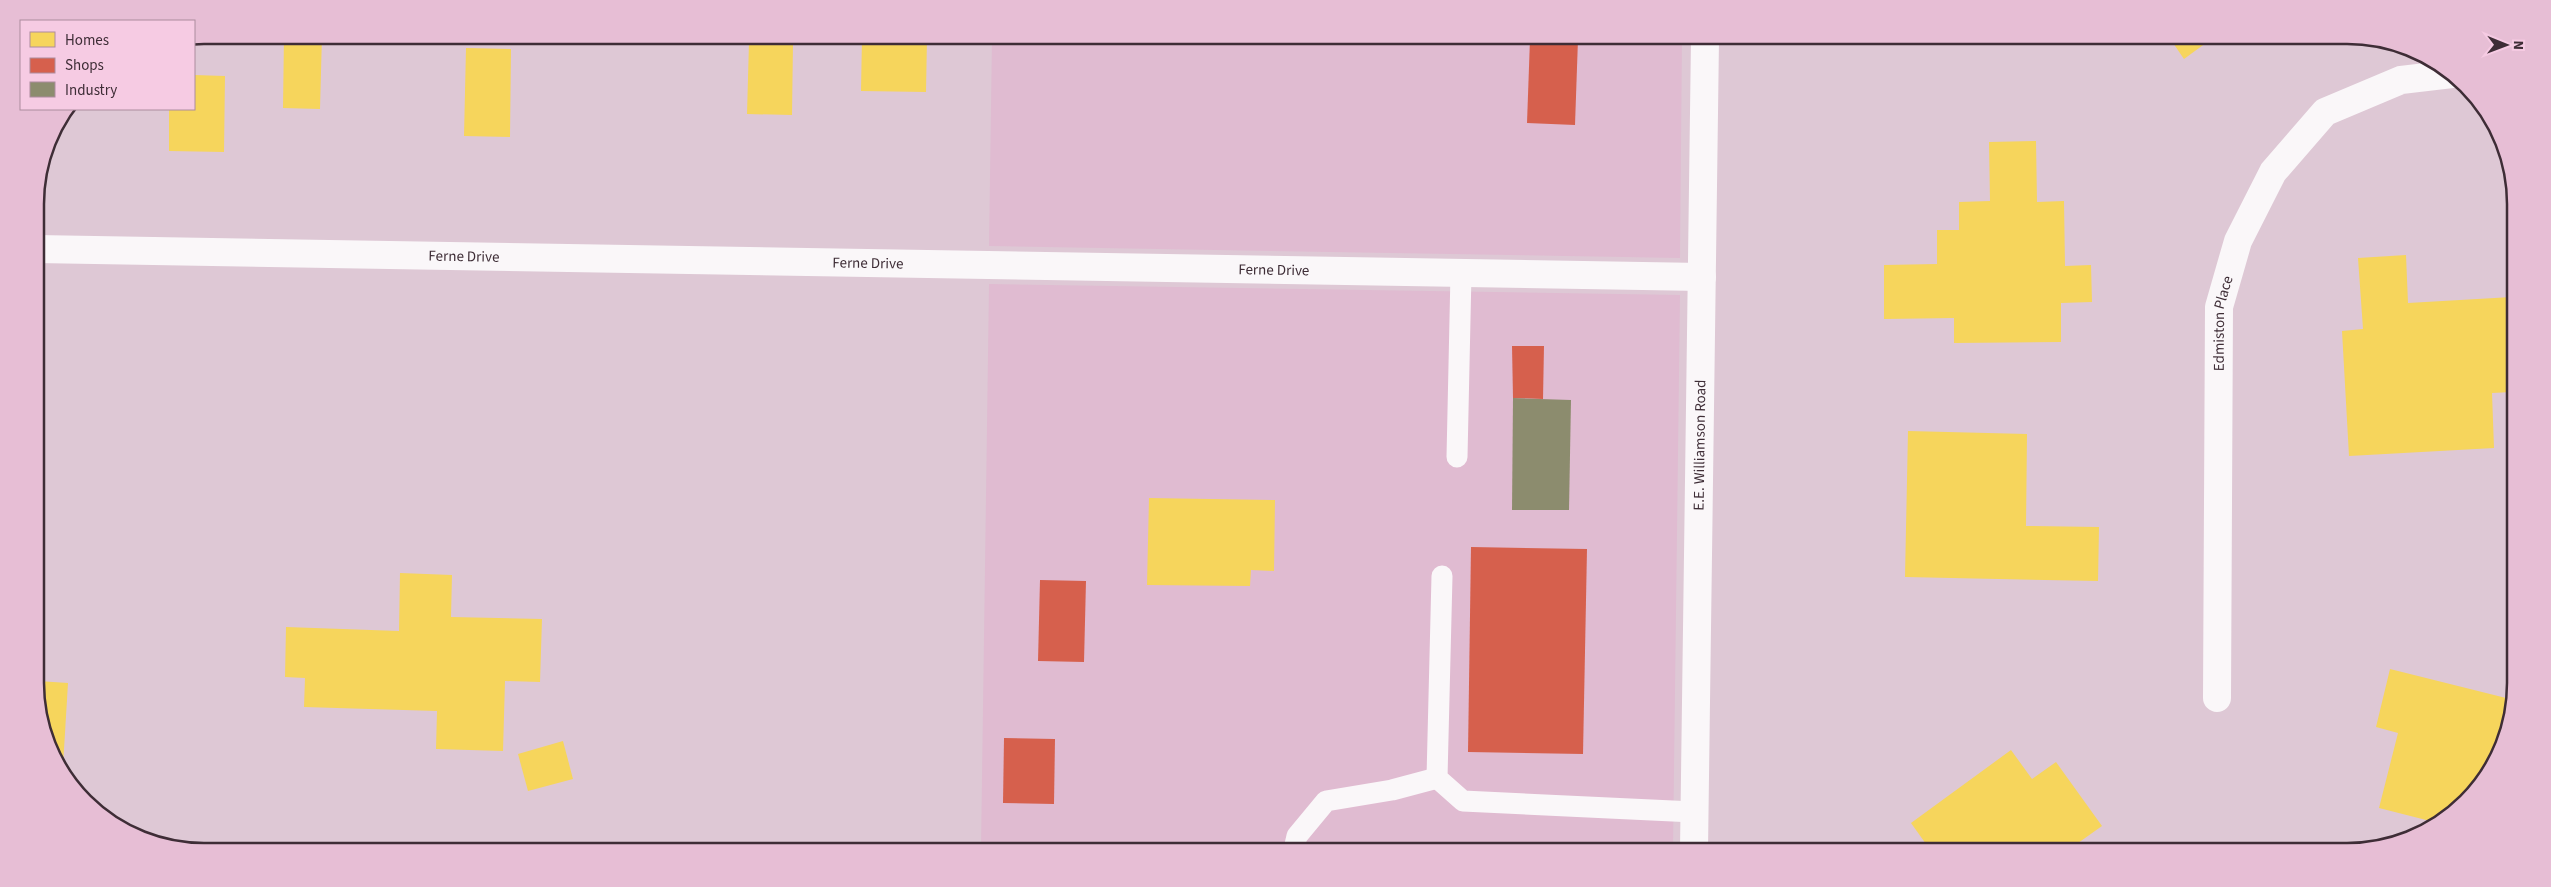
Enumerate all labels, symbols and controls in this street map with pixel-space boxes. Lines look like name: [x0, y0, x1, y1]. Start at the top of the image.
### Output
legend: [20, 20, 195, 110]
north arrow: [2481, 20, 2531, 70]
text: Homes: [65, 30, 109, 51]
text: N: [2508, 40, 2528, 50]
text: Shops: [65, 55, 104, 76]
text: Industry: [65, 80, 117, 101]
street label: Ferne Drive: [428, 245, 500, 267]
street label: Ferne Drive: [832, 252, 904, 274]
street label: Ferne Drive: [1238, 259, 1310, 281]
street label: Edmiston Place: [2208, 273, 2238, 371]
street label: E.E. Williamson Road: [1688, 379, 1711, 511]

